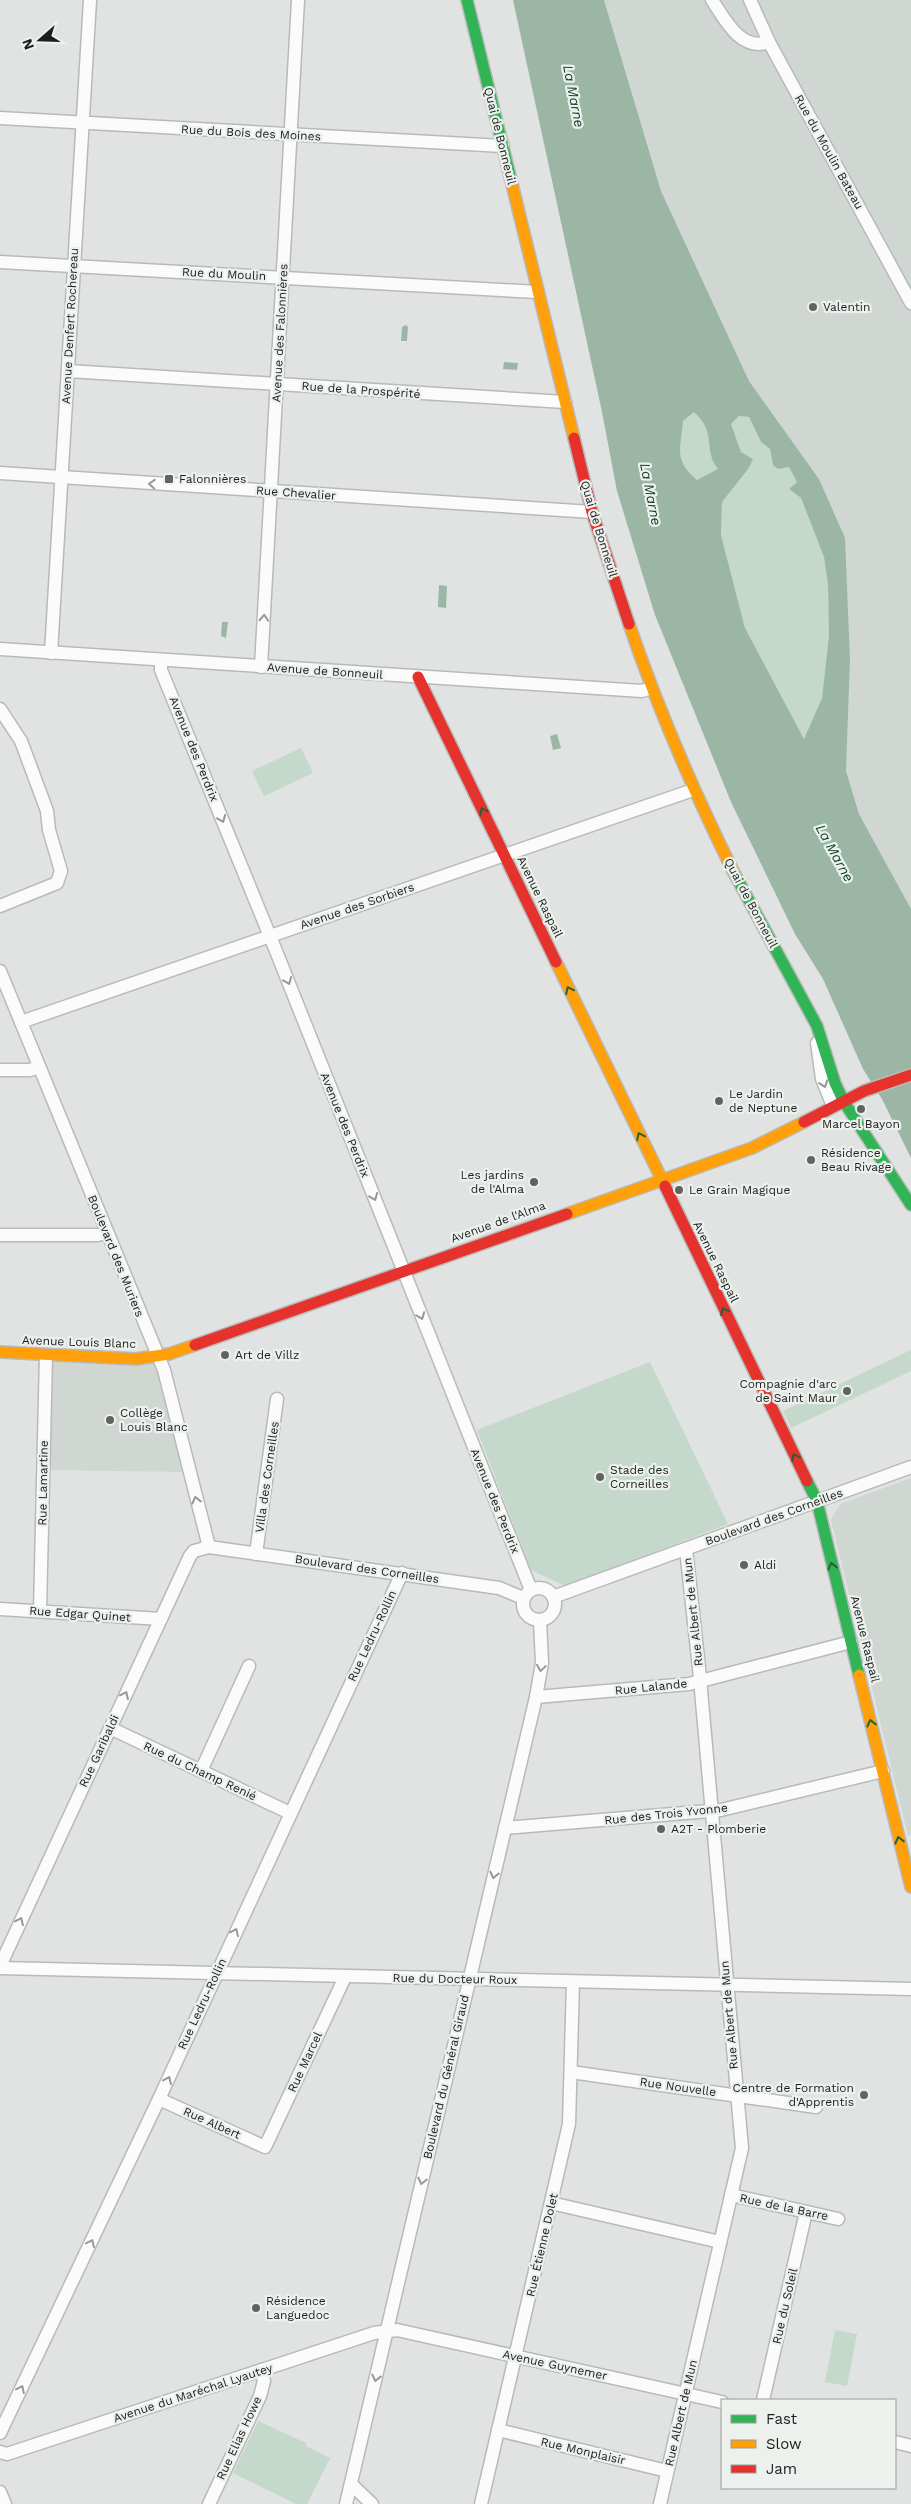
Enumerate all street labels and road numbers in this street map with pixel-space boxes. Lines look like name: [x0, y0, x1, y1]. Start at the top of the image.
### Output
street label: Quai de Bonneuil: [481, 86, 519, 187]
street label: Rue du Moulin Bateau: [792, 92, 866, 212]
street label: Rue du Bois des Moines: [181, 122, 321, 144]
street label: Avenue Denfert Rochereau: [59, 248, 81, 404]
street label: Avenue des Falonnières: [269, 263, 291, 403]
street label: Rue du Moulin: [182, 265, 266, 283]
street label: Rue de la Prospérité: [301, 379, 421, 401]
street label: Quai de Bonneuil: [578, 479, 620, 579]
street label: Rue Chevalier: [255, 483, 337, 503]
street label: Avenue de Bonneuil: [267, 660, 384, 682]
street label: Avenue des Perdrix: [166, 694, 222, 804]
street label: Avenue Raspail: [514, 854, 566, 940]
street label: Quai de Bonneuil: [721, 856, 781, 951]
street label: Avenue des Sorbiers: [298, 880, 416, 932]
street label: Avenue des Perdrix: [317, 1070, 373, 1180]
street label: Boulevard des Muriers: [85, 1193, 147, 1319]
street label: Avenue de l'Alma: [449, 1198, 548, 1246]
street label: Avenue Raspail: [690, 1219, 742, 1305]
street label: Avenue Louis Blanc: [22, 1333, 137, 1351]
street label: Villa des Corneilles: [252, 1420, 282, 1534]
street label: Rue Lamartine: [35, 1440, 51, 1526]
street label: Avenue des Perdrix: [467, 1446, 523, 1556]
street label: Boulevard des Corneilles: [703, 1486, 845, 1548]
street label: Boulevard des Corneilles: [294, 1552, 440, 1586]
street label: Rue Albert de Mun: [680, 1557, 706, 1667]
street label: Rue Ledru-Rollin: [345, 1588, 399, 1684]
street label: Avenue Raspail: [847, 1594, 883, 1684]
street label: Rue Edgar Quinet: [29, 1603, 131, 1625]
street label: Rue Lalande: [614, 1676, 688, 1698]
street label: Rue Garibaldi: [76, 1712, 122, 1790]
street label: Rue du Champ Renié: [141, 1739, 259, 1803]
street label: Rue des Trois Yvonne: [604, 1801, 728, 1827]
street label: Rue Ledru-Rollin: [175, 1956, 229, 2052]
street label: Rue Albert de Mun: [717, 1960, 741, 2070]
street label: Rue du Docteur Roux: [393, 1971, 517, 1987]
street label: Boulevard du Général Giraud: [420, 1993, 472, 2161]
street label: Rue Marcel: [285, 2029, 325, 2095]
street label: Rue Nouvelle: [639, 2075, 717, 2099]
street label: Rue Albert: [181, 2104, 243, 2142]
street label: Rue de la Barre: [738, 2191, 830, 2223]
street label: Rue Étienne Dolet: [523, 2192, 561, 2298]
street label: Rue du Soleil: [769, 2266, 801, 2345]
street label: Avenue Guynemer: [501, 2347, 609, 2383]
street label: Rue Albert de Mun: [662, 2358, 700, 2468]
street label: Avenue du Maréchal Lyautey: [112, 2360, 275, 2425]
street label: Rue Elias Howe: [214, 2394, 264, 2482]
street label: Rue Monplaisir: [539, 2434, 627, 2468]

